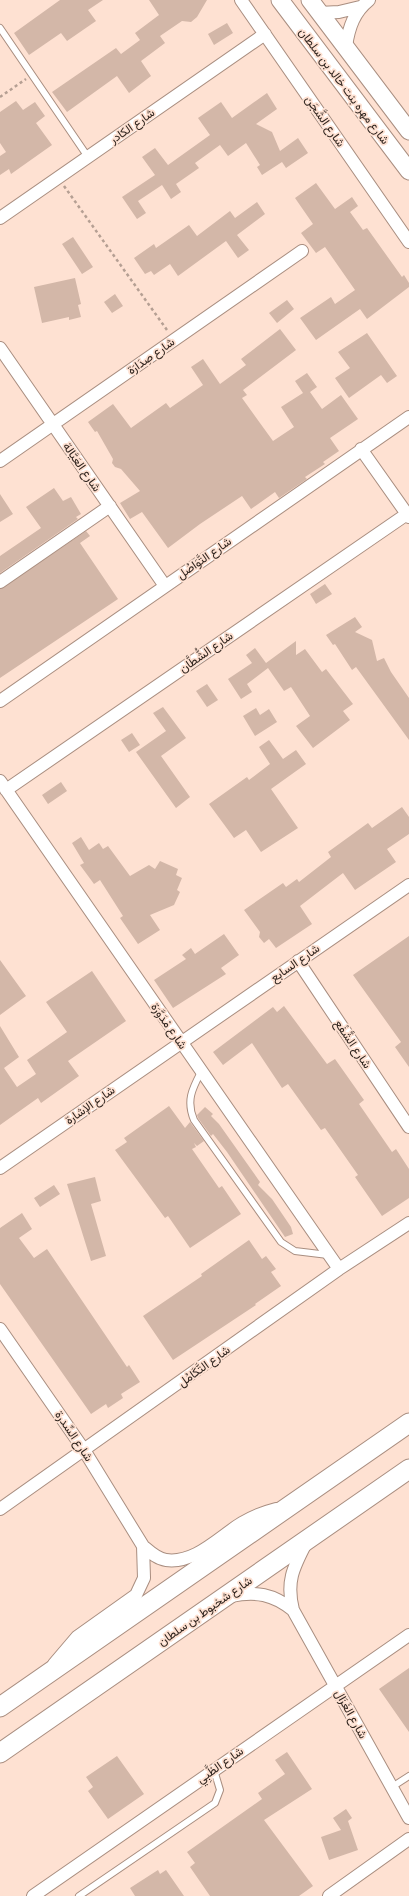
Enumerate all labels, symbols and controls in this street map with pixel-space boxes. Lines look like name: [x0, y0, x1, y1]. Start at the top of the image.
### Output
street label: شارع مهره بنت خالد بن سلطان: [294, 25, 392, 148]
street label: شارع الشَّجَن: [301, 92, 349, 151]
street label: شارع الكادر: [106, 105, 158, 149]
street label: شارع صِدَارَة: [125, 335, 178, 379]
street label: شارع العَيَّالة: [58, 440, 104, 495]
street label: شارع التَّوَاصُل: [174, 534, 235, 583]
street label: شارع الشُّطَّان: [175, 626, 237, 677]
street label: شارع السابع: [268, 941, 323, 987]
street label: شارع مْدَوَّرَة: [146, 1000, 190, 1053]
street label: شارع الشَّفْع: [330, 1016, 376, 1072]
street label: شارع الإشارة: [62, 1083, 119, 1129]
street label: شارع التَّكَامُل: [175, 1342, 234, 1391]
street label: شارع السِّدرة: [50, 1408, 96, 1465]
street label: شارع شخبوط بن سلطان: [155, 1573, 256, 1650]
street label: شارع الغَزَال: [330, 1687, 370, 1742]
street label: شارع الظَّبِي: [193, 1742, 248, 1789]

